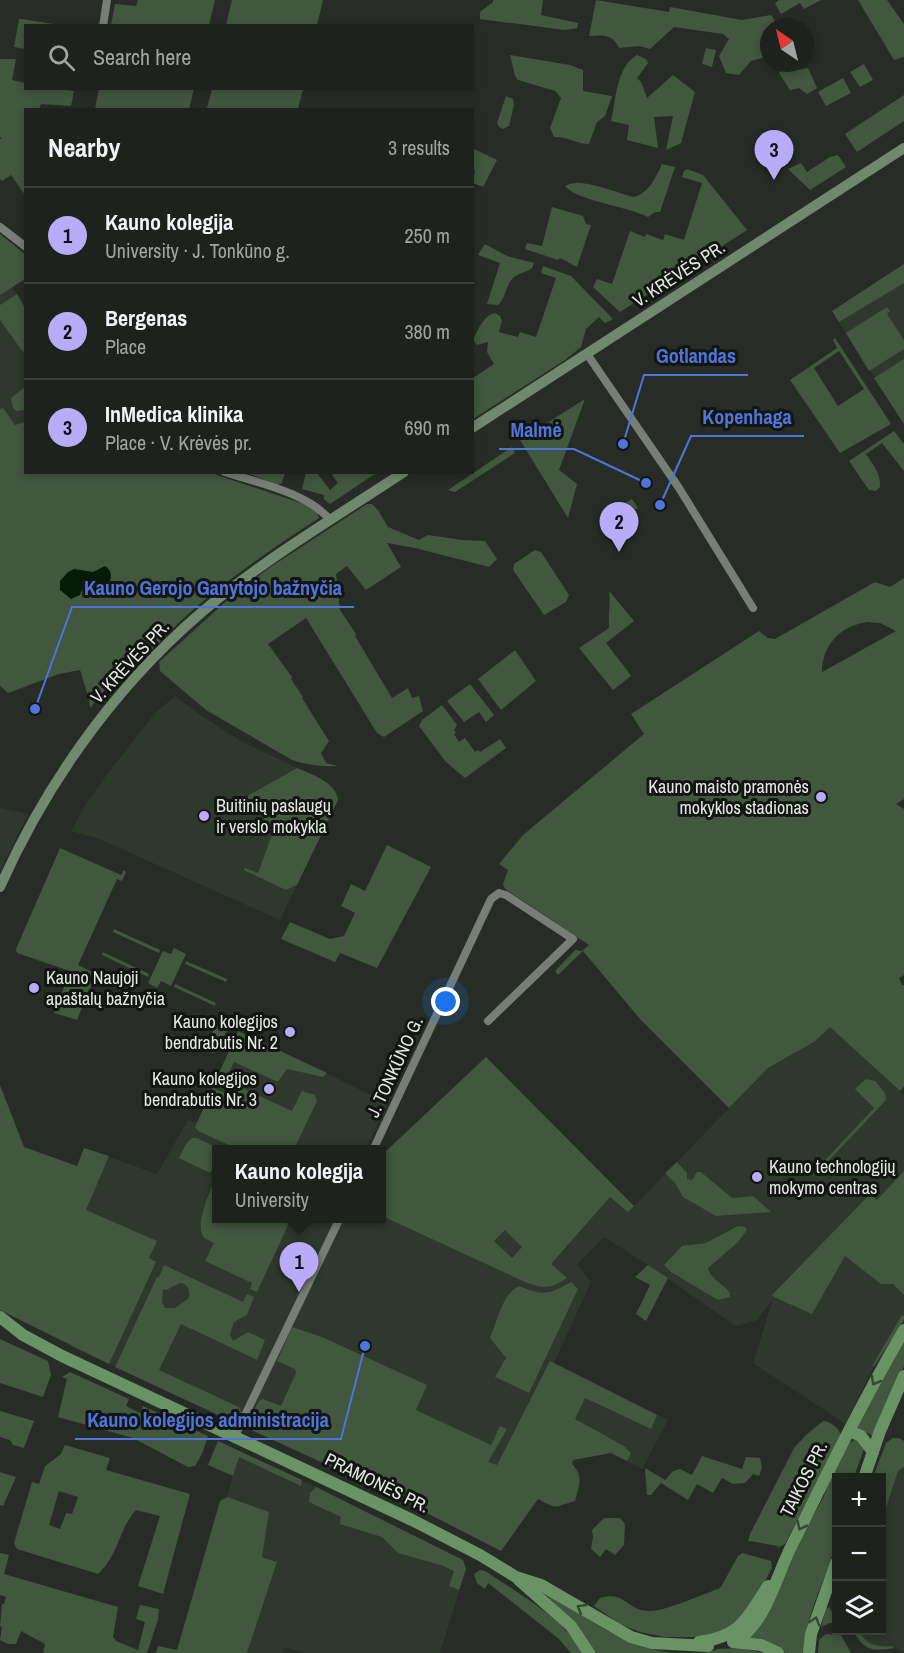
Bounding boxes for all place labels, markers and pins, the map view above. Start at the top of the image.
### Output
pin: 3 [754,130,794,180]
callout: Gotlandas [644,337,748,375]
callout: Kopenhaga [691,398,804,436]
callout: Malmė [499,411,574,449]
pin: 2 [600,502,638,552]
callout: Kauno Gerojo Ganytojo bažnyčia [72,569,354,607]
place label: Kauno maisto pramonės mokyklos stadionas [648,774,809,820]
marker: Kauno maisto pramonės mokyklos stadionas [814,790,828,804]
place label: Buitinių paslaugų ir verslo mokykla [216,793,332,839]
marker: Buitinių paslaugų ir verslo mokykla [197,809,211,823]
place label: Kauno Naujoji apaštalų bažnyčia [46,965,165,1011]
marker: Kauno Naujoji apaštalų bažnyčia [27,981,41,995]
place label: Kauno kolegijos bendrabutis Nr. 2 [165,1009,278,1055]
marker: Kauno kolegijos bendrabutis Nr. 2 [283,1025,297,1039]
place label: Kauno kolegijos bendrabutis Nr. 3 [144,1066,257,1112]
marker: Kauno kolegijos bendrabutis Nr. 3 [262,1082,276,1096]
place label: Kauno technologijų mokymo centras [769,1154,896,1200]
marker: Kauno technologijų mokymo centras [750,1170,764,1184]
pin: 1 [280,1242,318,1292]
callout: Kauno kolegijos administracija [75,1401,341,1439]

